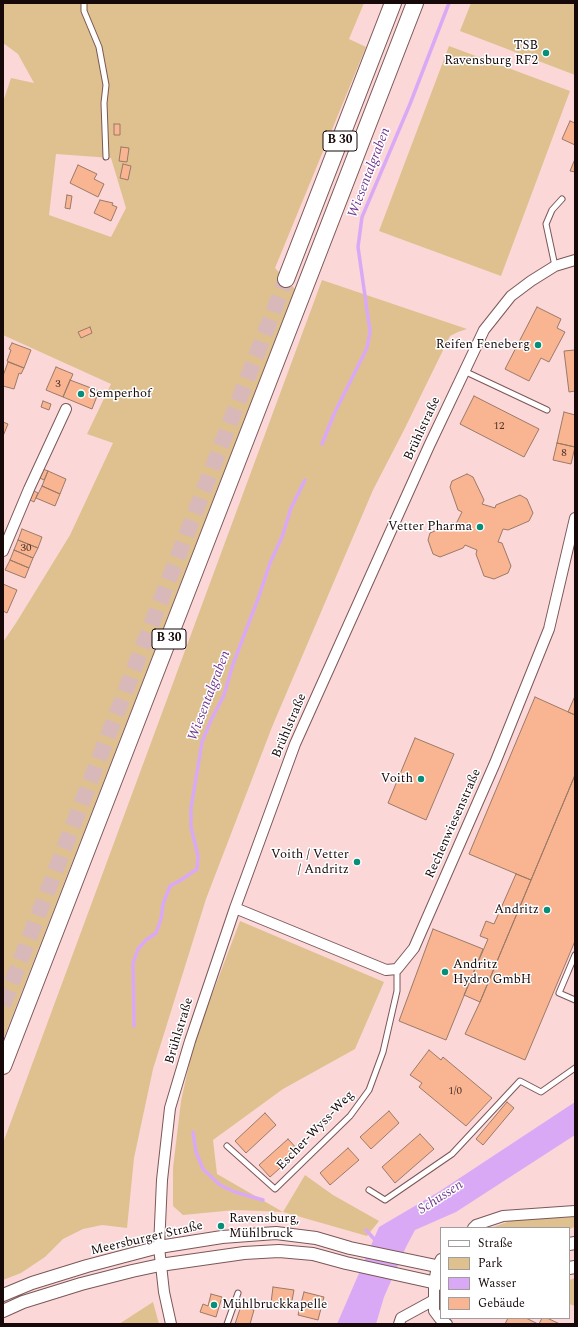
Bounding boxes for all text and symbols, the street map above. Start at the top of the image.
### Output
place label: TSB Ravensburg RF2 [444,38,538,69]
marker: TSB Ravensburg RF2 [541,48,551,58]
water label: Wiesentalgraben [345,125,395,221]
road number: B 30 [323,131,357,151]
place label: Reifen Feneberg [436,337,530,353]
marker: Reifen Feneberg [533,340,543,350]
house number: 3 [55,378,61,392]
place label: Semperhof [89,386,152,402]
marker: Semperhof [76,389,86,399]
street label: Brühlstraße [401,395,445,463]
house number: 12 [494,420,504,434]
house number: 8 [561,447,567,461]
place label: Vetter Pharma [388,519,472,535]
marker: Vetter Pharma [475,522,485,532]
house number: 30 [21,542,31,556]
road number: B 30 [152,629,186,649]
water label: Wiesentalgraben [185,648,235,744]
street label: Brühlstraße [269,691,311,761]
street label: Rechenwiesenstraße [423,767,485,881]
place label: Voith [381,771,413,787]
marker: Voith [416,774,426,784]
place label: Voith / Vetter / Andritz [271,847,349,878]
marker: Voith / Vetter / Andritz [352,857,362,867]
place label: Andritz [494,902,539,918]
marker: Andritz [542,905,552,915]
place label: Andritz Hydro GmbH [453,957,531,988]
marker: Andritz Hydro GmbH [440,967,450,977]
street label: Brühlstraße [163,996,197,1066]
house number: 1/0 [448,1085,462,1099]
street label: Escher-Wyss-Weg [274,1088,358,1174]
water label: Schussen [415,1177,467,1219]
place label: Ravensburg, Mühlbruck [229,1211,299,1242]
street label: Meersburger Straße [89,1219,205,1259]
marker: Ravensburg, Mühlbruck [216,1221,226,1231]
legend [440,1227,570,1319]
text: Straße [478,1234,513,1253]
text: Park [478,1254,503,1273]
text: Wasser [478,1274,516,1293]
text: Gebäude [478,1294,525,1313]
place label: Mühlbruckkapelle [222,1297,327,1313]
marker: Mühlbruckkapelle [209,1300,219,1310]

